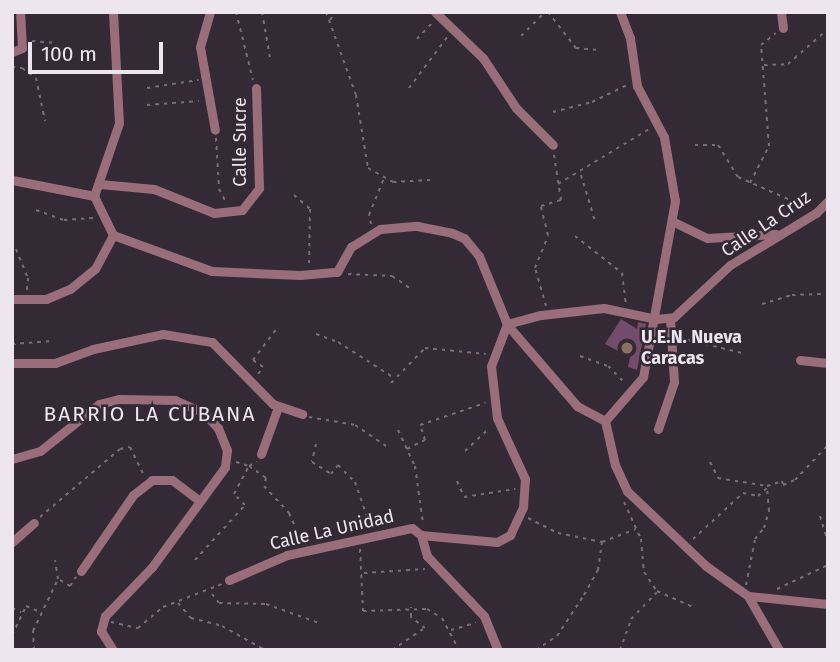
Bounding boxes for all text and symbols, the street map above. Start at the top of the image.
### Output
scale bar [32,28,166,72]
text: 100 m [41,41,97,67]
street label: Calle Sucre [229,97,251,187]
street label: Calle La Cruz [717,186,815,262]
place label: U.E.N. Nueva Caracas [641,327,742,370]
marker: U.E.N. Nueva Caracas [619,340,635,356]
district label: BARRIO LA CUBANA [46,401,254,427]
street label: Calle La Unidad [268,505,396,555]

